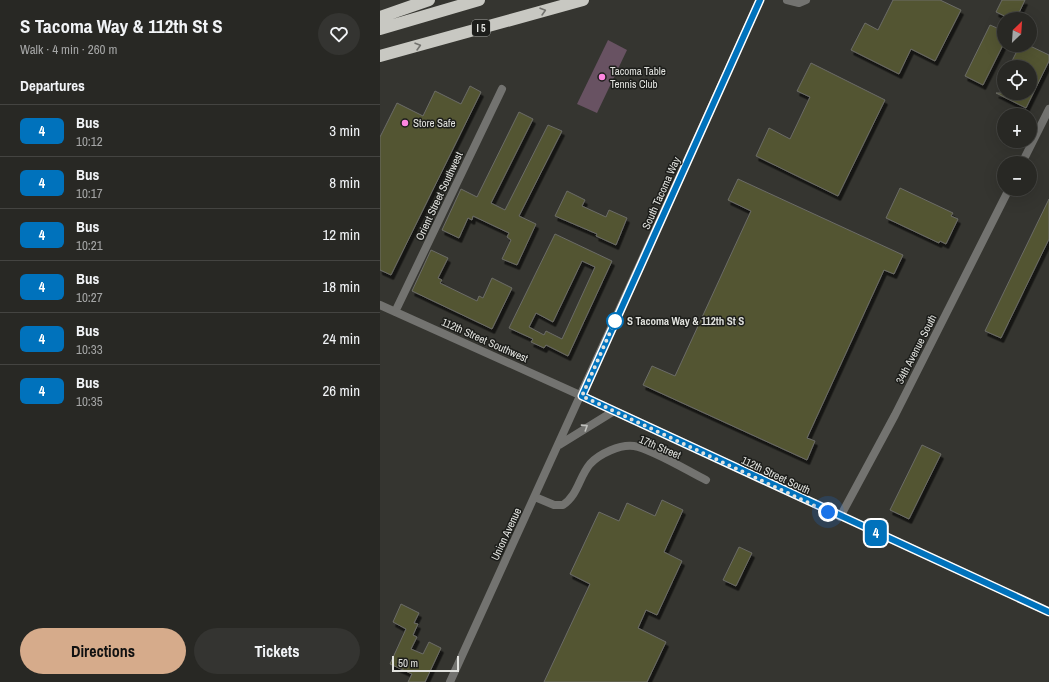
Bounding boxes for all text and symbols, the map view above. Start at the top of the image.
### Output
one-way arrow [539,7,546,16]
north arrow [997,12,1037,52]
map controls [997,12,1037,196]
text: S Tacoma Way & 112th St S [20,13,223,39]
button: heart [318,13,360,55]
road number: I 5 [472,20,490,36]
text: Walk · 4 min · 260 m [20,41,117,58]
one-way arrow [414,42,421,51]
button: locate [997,60,1037,100]
place label: Tacoma Table Tennis Club [610,64,666,91]
marker: Tacoma Table Tennis Club [597,72,607,82]
text: Departures [20,75,85,96]
button: + [997,108,1037,148]
text: Bus [76,112,99,133]
place label: Store Safe [413,116,456,130]
marker: Store Safe [400,118,410,128]
text: 3 min [329,120,360,141]
text: 4 [39,122,45,140]
text: 10:12 [76,133,103,150]
street label: Orient Street Southwest [412,149,466,243]
street label: South Tacoma Way [639,154,683,231]
button: − [997,156,1037,196]
text: Bus [76,164,99,185]
text: 8 min [329,172,360,193]
text: 4 [39,174,45,192]
text: 10:17 [76,185,103,202]
text: Bus [76,216,99,237]
text: 12 min [322,224,360,245]
text: 4 [39,226,45,244]
text: 10:21 [76,237,103,254]
text: Bus [76,268,99,289]
text: 18 min [322,276,360,297]
text: 4 [39,278,45,296]
text: 10:27 [76,289,103,306]
marker: S Tacoma Way & 112th St S [606,312,624,330]
street label: 34th Avenue South [892,312,940,386]
place label: S Tacoma Way & 112th St S [627,314,744,328]
street label: 112th Street Southwest [440,315,531,366]
text: Bus [76,320,99,341]
text: 24 min [322,328,360,349]
text: 4 [39,330,45,348]
text: 10:33 [76,341,103,358]
text: Bus [76,372,99,393]
text: 26 min [322,380,360,401]
text: 4 [39,382,45,400]
text: 10:35 [76,393,103,410]
one-way arrow [581,425,588,432]
street label: 17th Street [637,432,683,462]
street label: 112th Street South [739,453,813,497]
your location [818,502,838,522]
street label: Union Avenue [488,505,524,563]
line badge: 4 [863,520,889,546]
text: 4 [873,524,879,542]
button: Directions [20,628,186,674]
button: Tickets [194,628,360,674]
scale bar [392,654,459,673]
text: 50 m [398,656,418,670]

